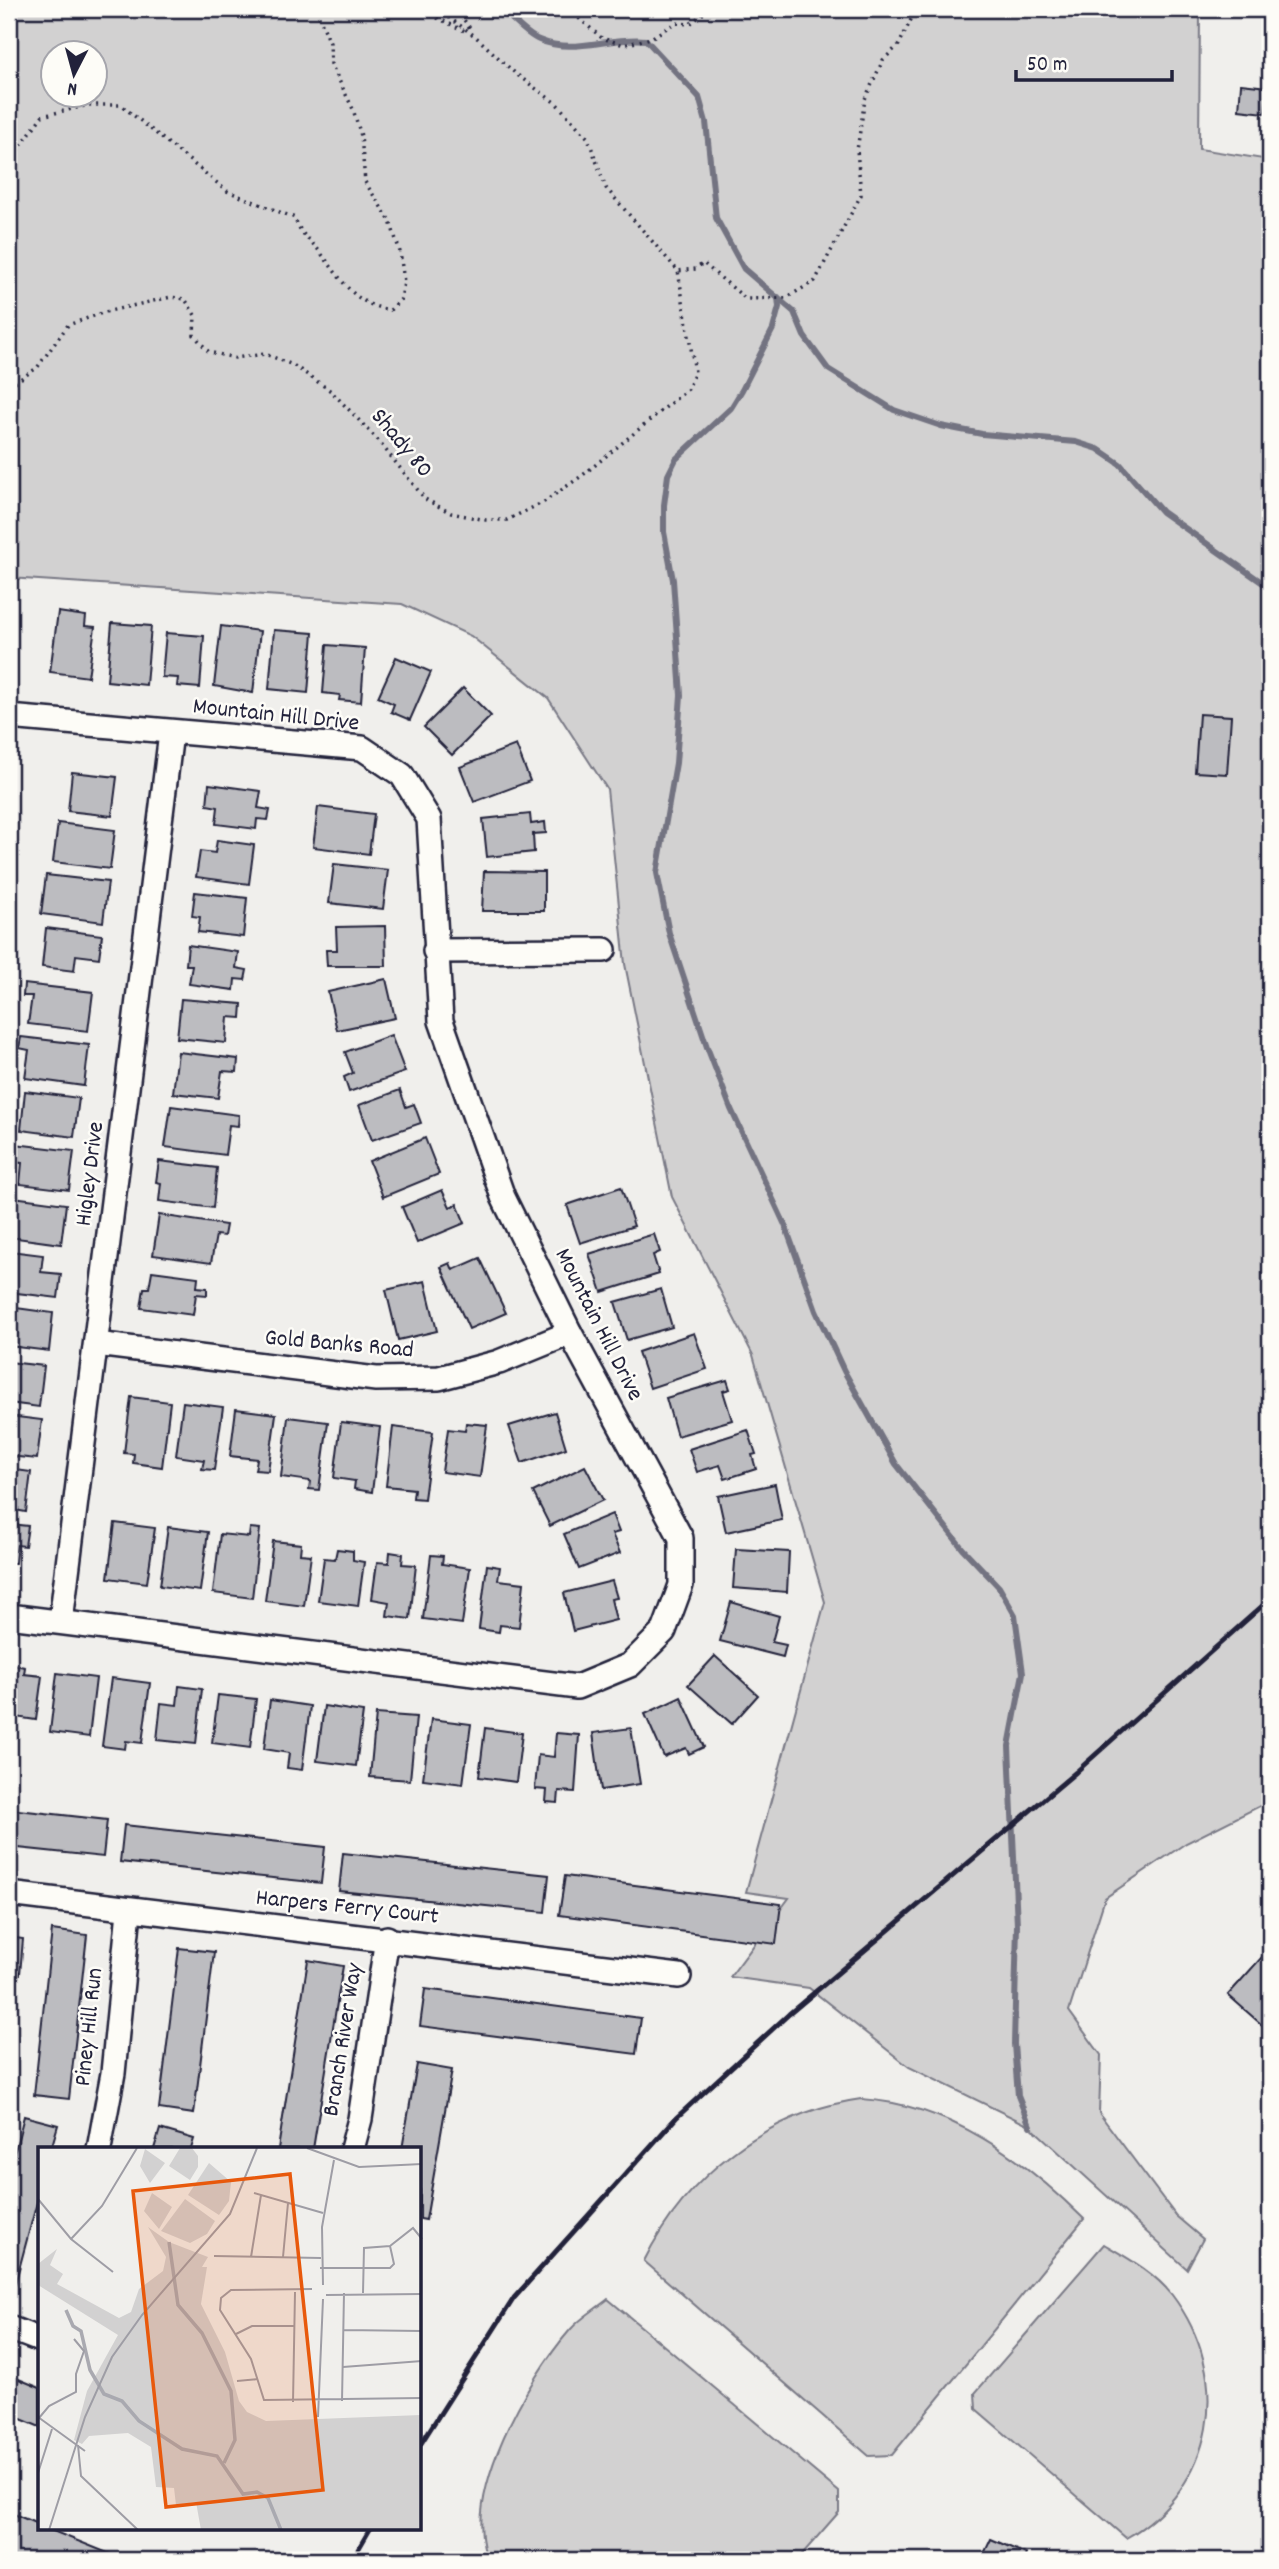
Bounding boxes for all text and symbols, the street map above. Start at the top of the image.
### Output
north arrow [38,38,108,108]
scale bar [1016,38,1172,82]
text: 50 m [1027,51,1067,81]
text: N [67,74,79,101]
street label: Shady 80 [362,402,440,486]
street label: Mountain Hill Drive [191,690,361,742]
street label: Higley Drive [68,1120,114,1228]
street label: Mountain Hill Drive [545,1243,651,1407]
street label: Gold Banks Road [263,1322,415,1368]
street label: Harpers Ferry Court [254,1882,440,1935]
street label: Branch River Way [315,1960,373,2119]
street label: Piney Hill Run [67,1966,113,2088]
inset map [38,2147,422,2530]

